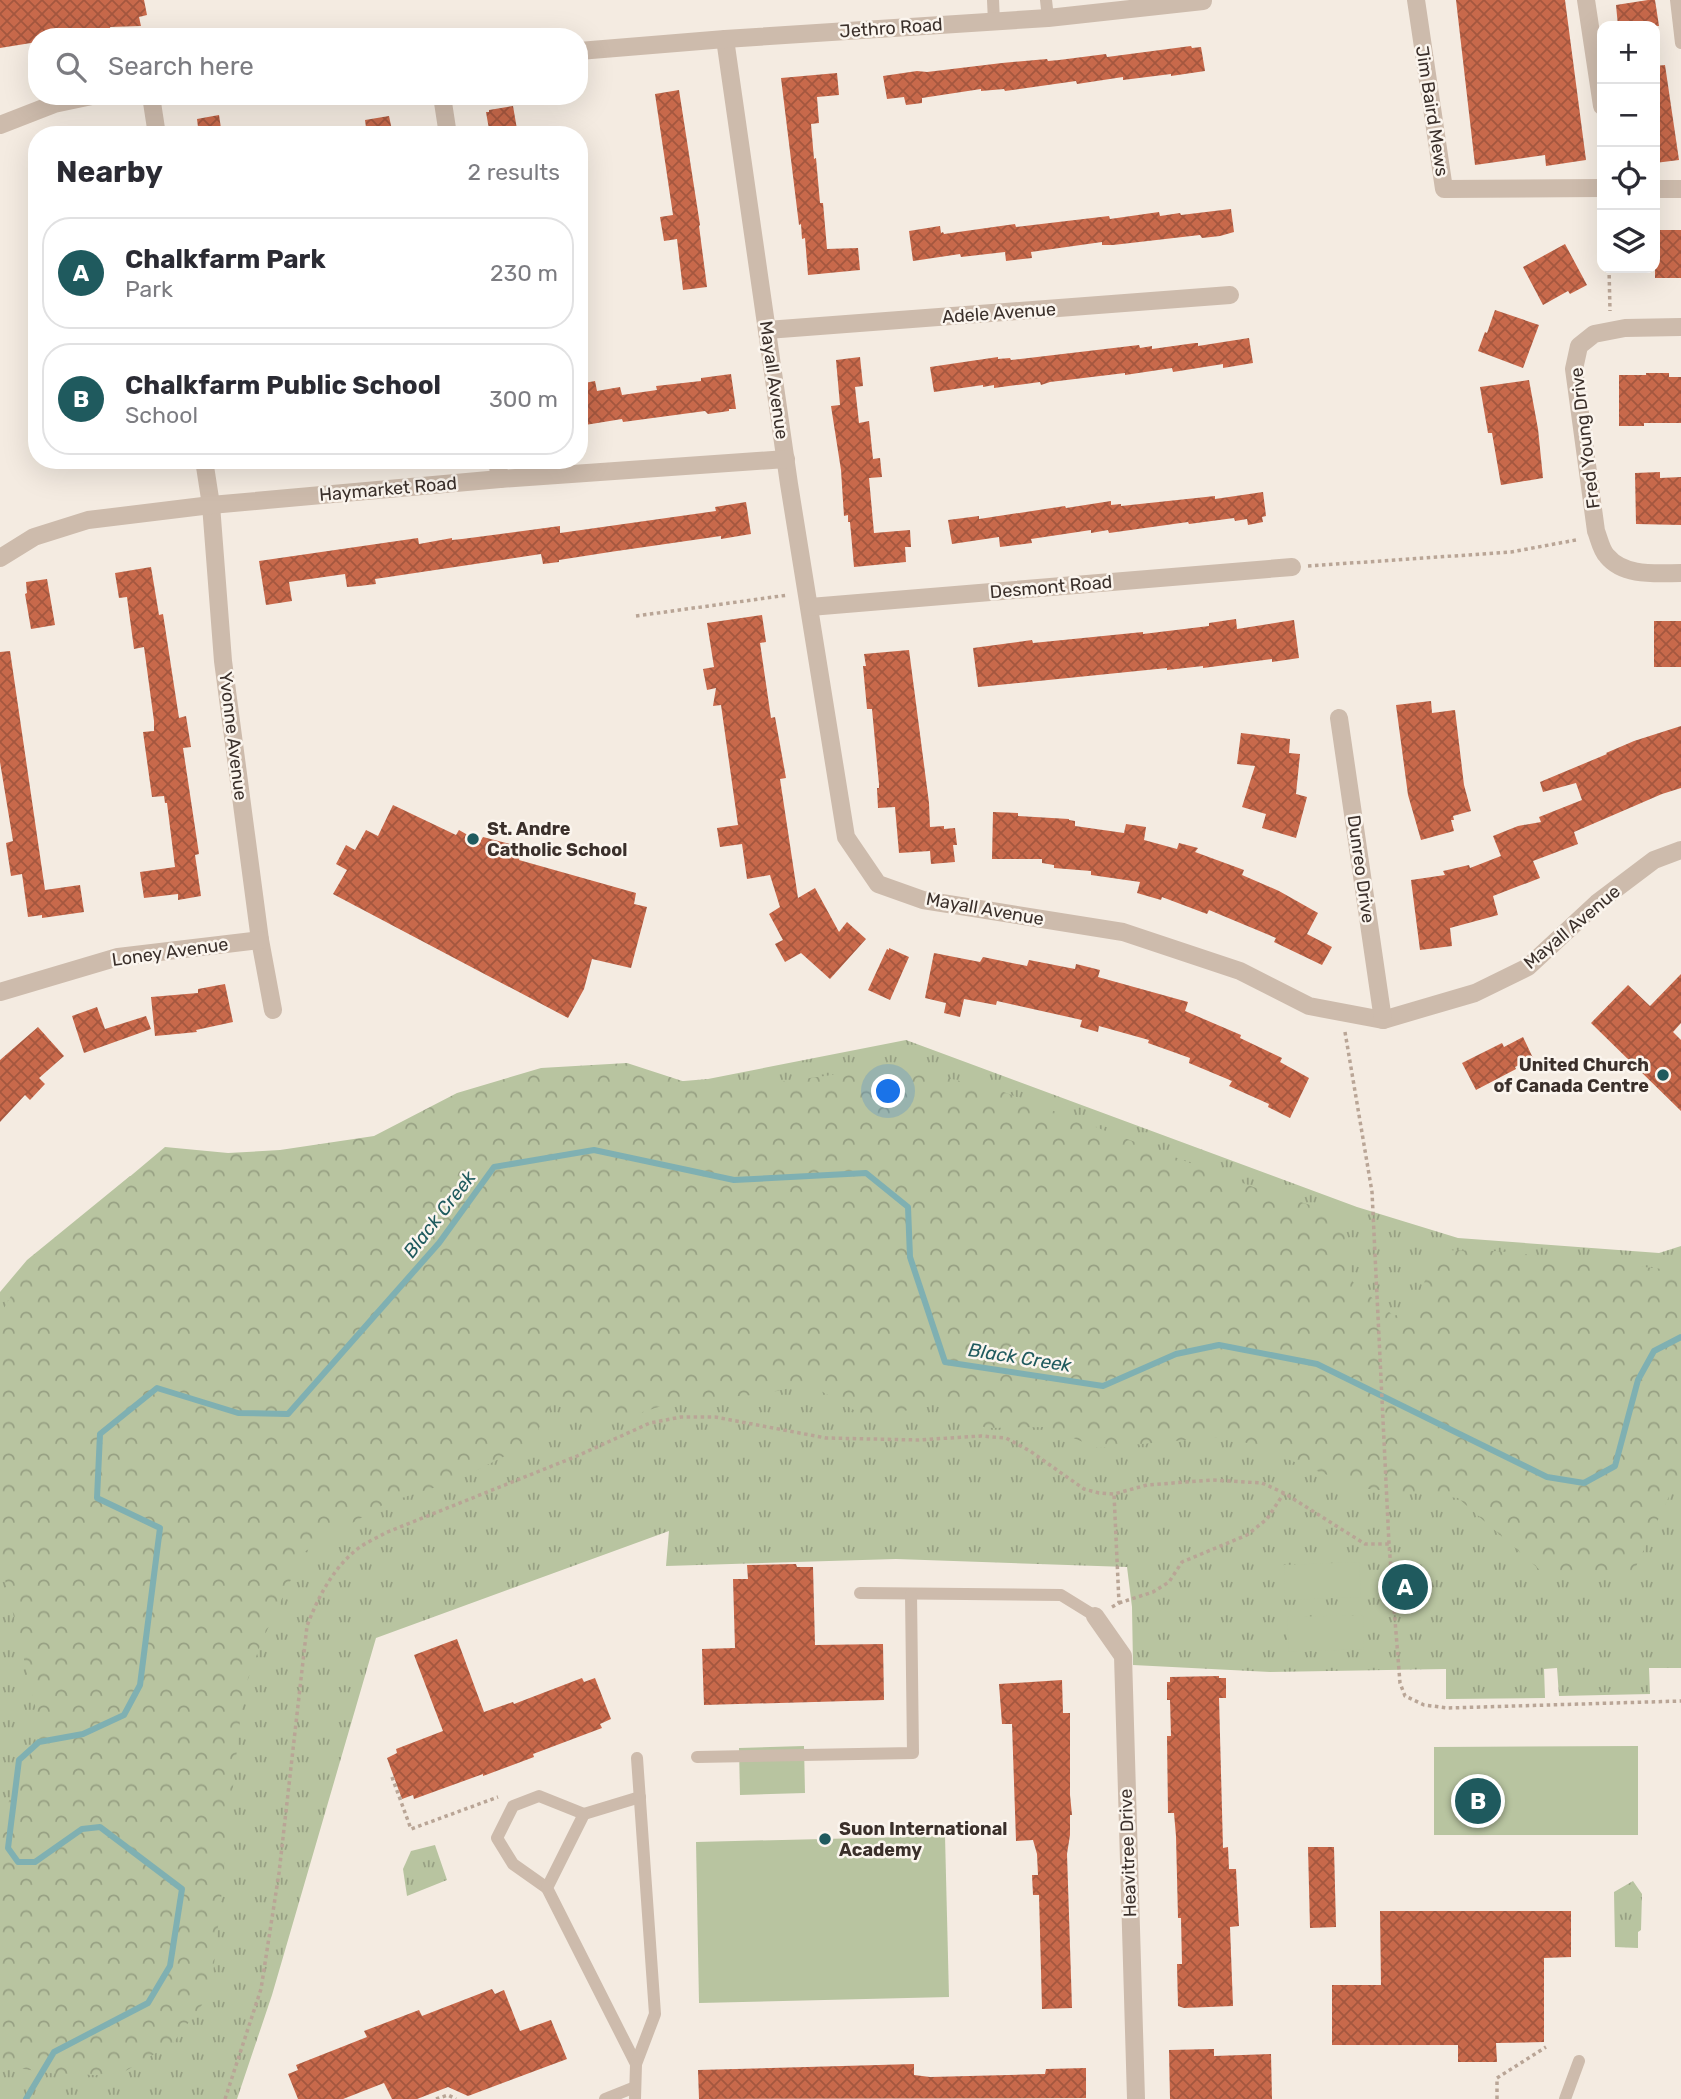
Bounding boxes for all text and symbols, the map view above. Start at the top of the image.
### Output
street label: Jethro Road [839,13,943,43]
map controls [1597,21,1660,273]
button: + [1597,21,1660,84]
search box [28,28,588,105]
street label: Jim Baird Mews [1411,44,1453,178]
icon: search [52,48,90,86]
text: Search here [108,51,254,82]
button: − [1597,84,1660,147]
button: locate [1597,147,1660,210]
text: Nearby [56,154,163,190]
text: 2 results [468,158,560,186]
button: layers [1597,210,1660,273]
text: Chalkfarm Park [125,244,326,275]
text: A [73,259,89,287]
text: 230 m [490,259,558,287]
text: Park [125,275,173,303]
street label: Adele Avenue [941,298,1057,328]
street label: Mayall Avenue [755,319,793,441]
street label: Fred Young Drive [1565,366,1605,510]
text: Chalkfarm Public School [125,370,441,401]
text: B [73,385,89,413]
text: 300 m [489,385,558,413]
text: School [125,401,198,429]
street label: Haymarket Road [318,472,458,506]
street label: Desmont Road [989,571,1113,603]
street label: Yvonne Avenue [214,670,252,802]
street label: Dunreo Drive [1343,814,1379,924]
place label: St. Andre Catholic School [487,818,627,861]
marker: St. Andre Catholic School [465,831,481,847]
street label: Mayall Avenue [1519,880,1625,974]
street label: Mayall Avenue [924,888,1046,930]
street label: Loney Avenue [110,933,230,971]
place label: United Church of Canada Centre [1493,1054,1649,1097]
marker: United Church of Canada Centre [1655,1067,1671,1083]
your location [871,1074,905,1108]
water label: Black Creek [398,1166,481,1262]
water label: Black Creek [967,1338,1073,1377]
pin: A [1382,1561,1428,1613]
pin: B [1455,1775,1501,1827]
street label: Heavitree Drive [1115,1788,1141,1918]
place label: Suon International Academy [839,1818,1007,1861]
marker: Suon International Academy [817,1831,833,1847]

